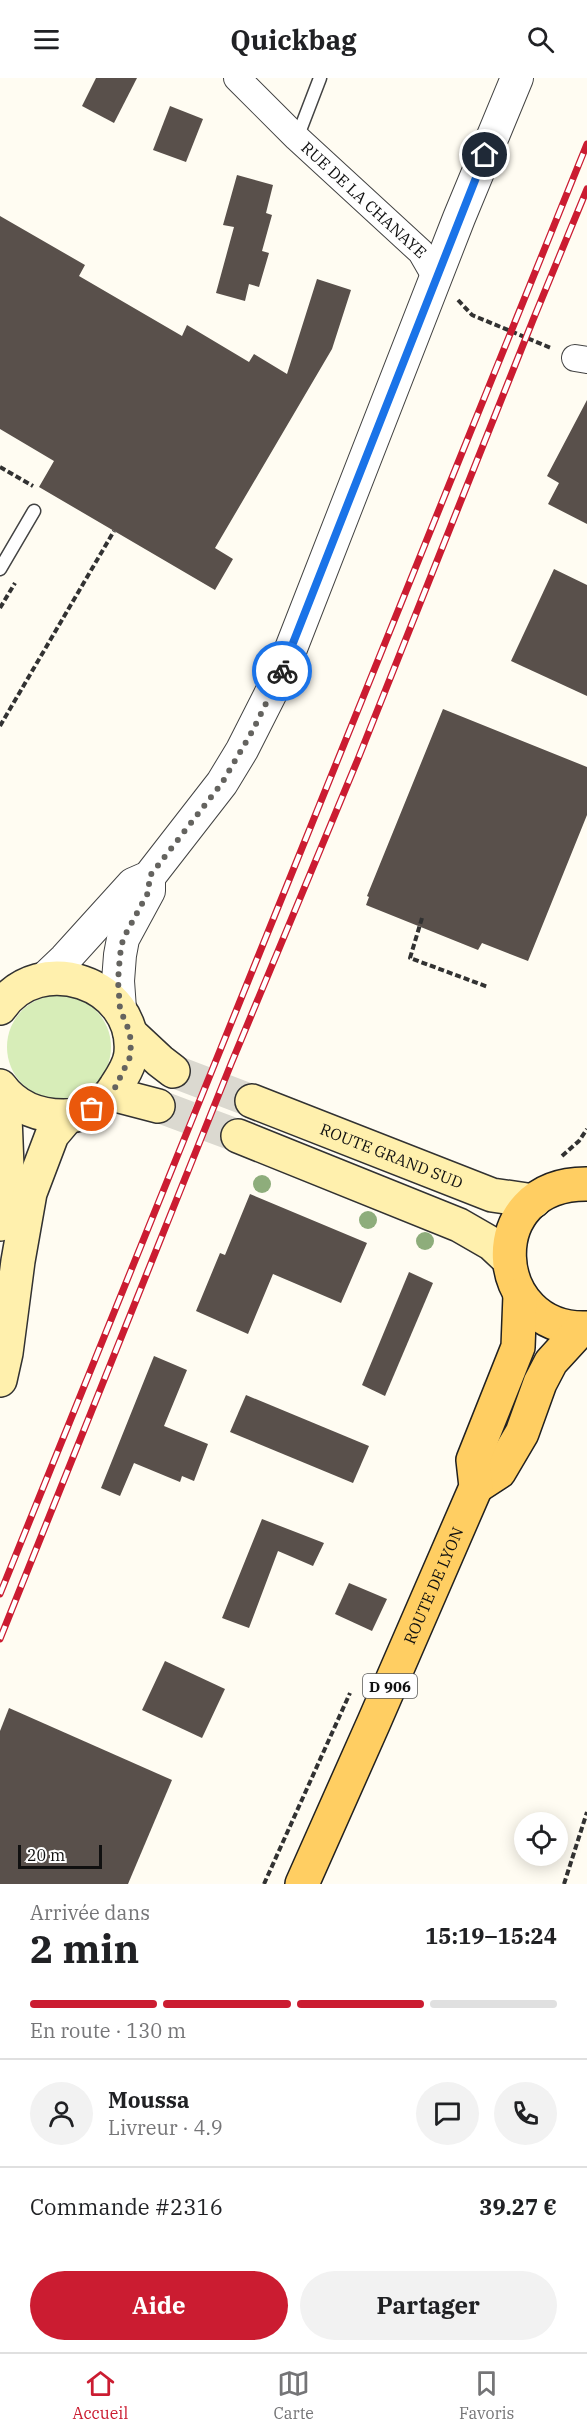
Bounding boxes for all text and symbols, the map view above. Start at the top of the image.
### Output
text: Quickbag [230,22,357,57]
icon: menu [30,23,63,56]
icon: search [524,23,557,56]
pin [459,129,510,180]
street label: RUE DE LA CHANAYE [297,137,431,262]
icon: home [468,138,501,171]
courier [252,641,312,701]
icon: bike [266,655,299,688]
pin [66,1083,117,1134]
icon: bag [75,1092,108,1125]
street label: ROUTE GRAND SUD [317,1119,466,1193]
street label: ROUTE DE LYON [399,1524,467,1647]
road number: D 906 [363,1674,417,1698]
map controls [514,1812,568,1866]
button: locate [514,1812,568,1866]
scale bar [18,1842,102,1870]
text: 20 m [27,1845,65,1865]
text: Arrivée dans [30,1899,150,1926]
text: 15:19–15:24 [425,1921,557,1950]
text: 2 min [30,1923,139,1974]
text: En route · 130 m [30,2017,186,2044]
button: person [30,2082,93,2145]
button: chat [416,2082,479,2145]
button: phone [494,2082,557,2145]
text: Moussa [108,2085,190,2114]
text: Livreur · 4.9 [108,2114,223,2141]
text: Commande #2316 [30,2192,223,2221]
text: 39.27 € [479,2192,557,2221]
button: Aide [30,2271,288,2340]
button: Partager [300,2271,557,2340]
tab: Accueil [73,2367,128,2423]
tab: Carte [273,2367,314,2423]
tab: Favoris [459,2367,514,2423]

